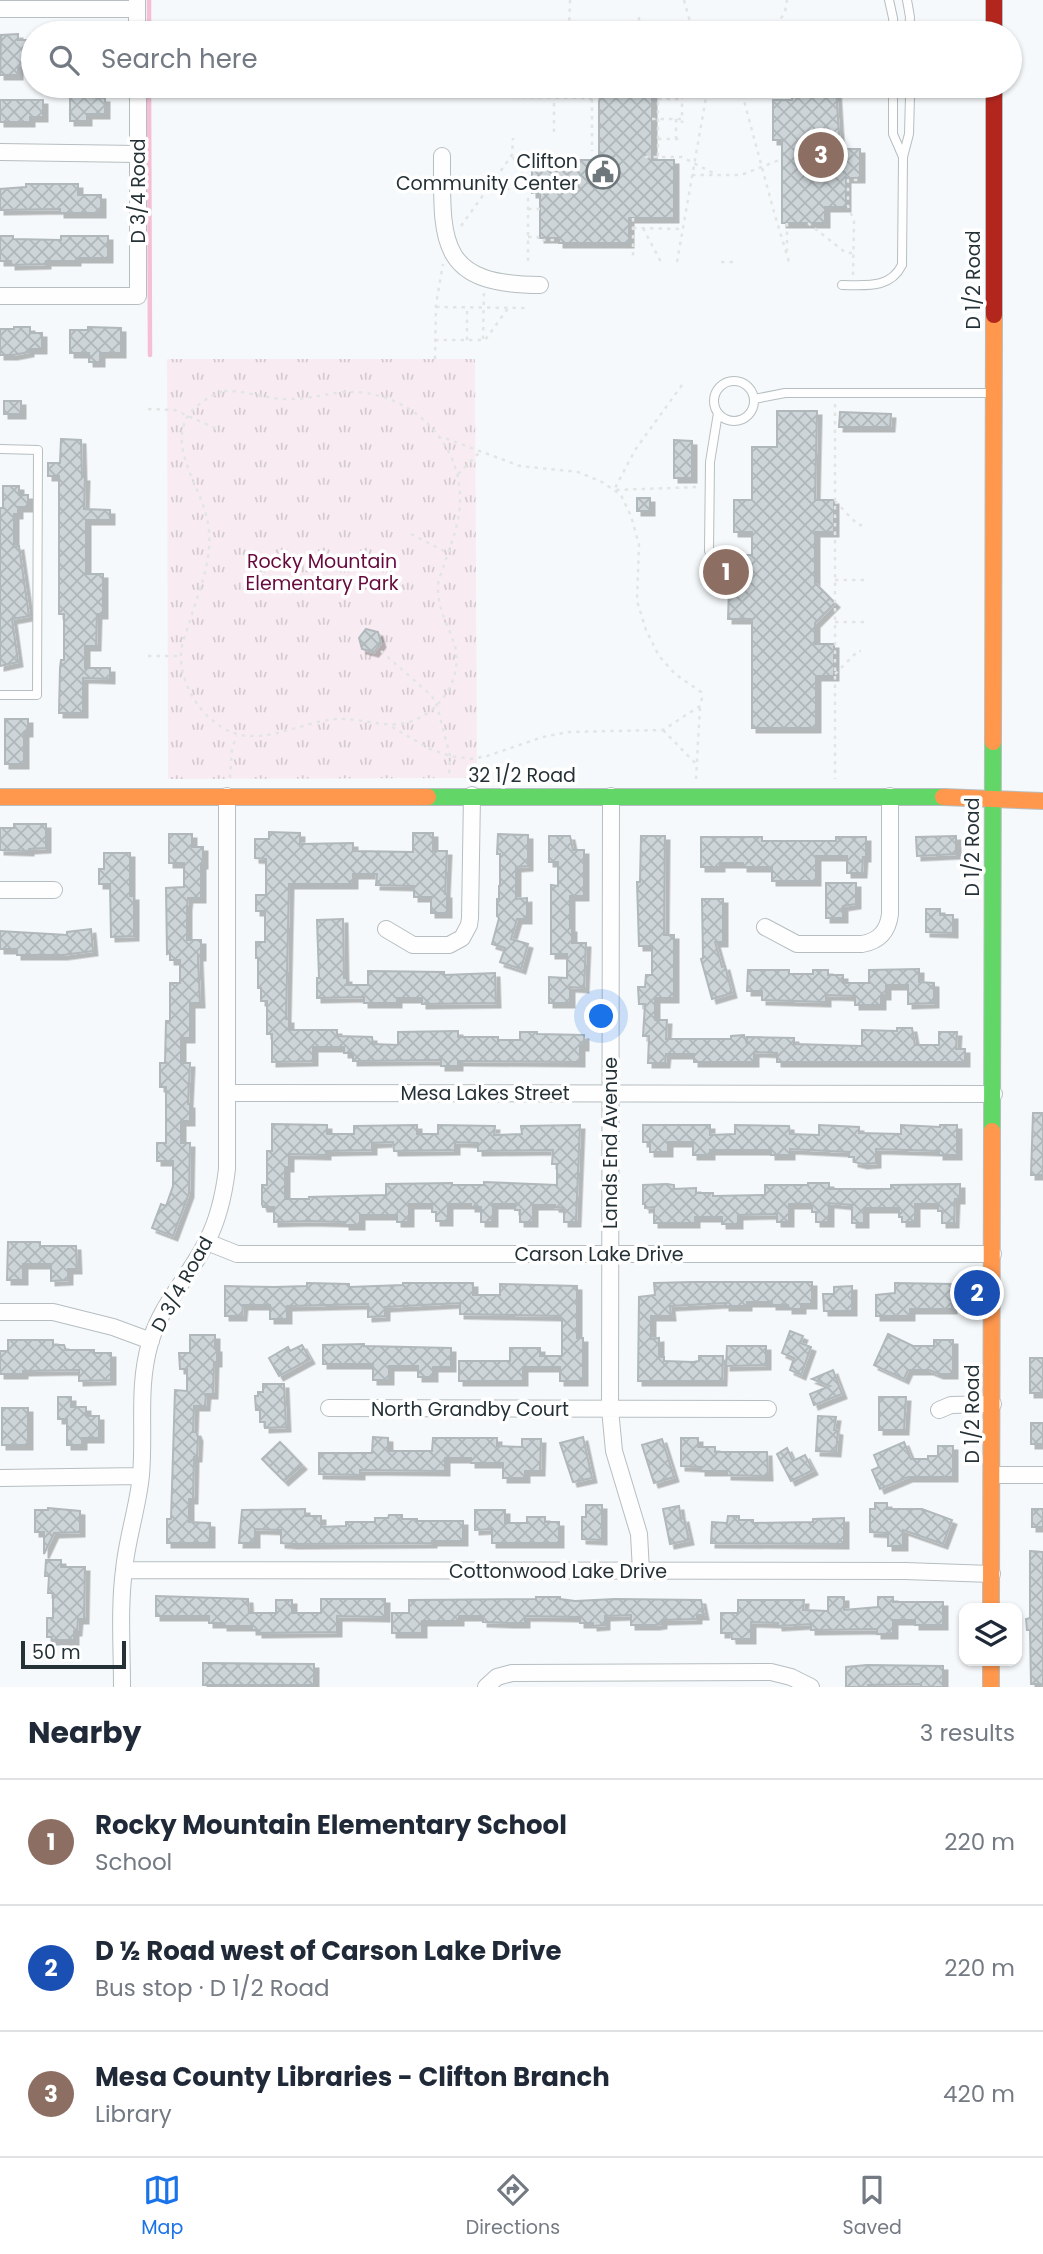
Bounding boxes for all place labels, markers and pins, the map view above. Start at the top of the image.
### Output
pin: 3 [798,129,844,181]
place label: Clifton Community Center [396,148,578,197]
public building icon: Clifton Community Center [584,153,622,191]
pin: 1 [703,546,749,598]
pin: 2 [954,1267,1000,1319]

